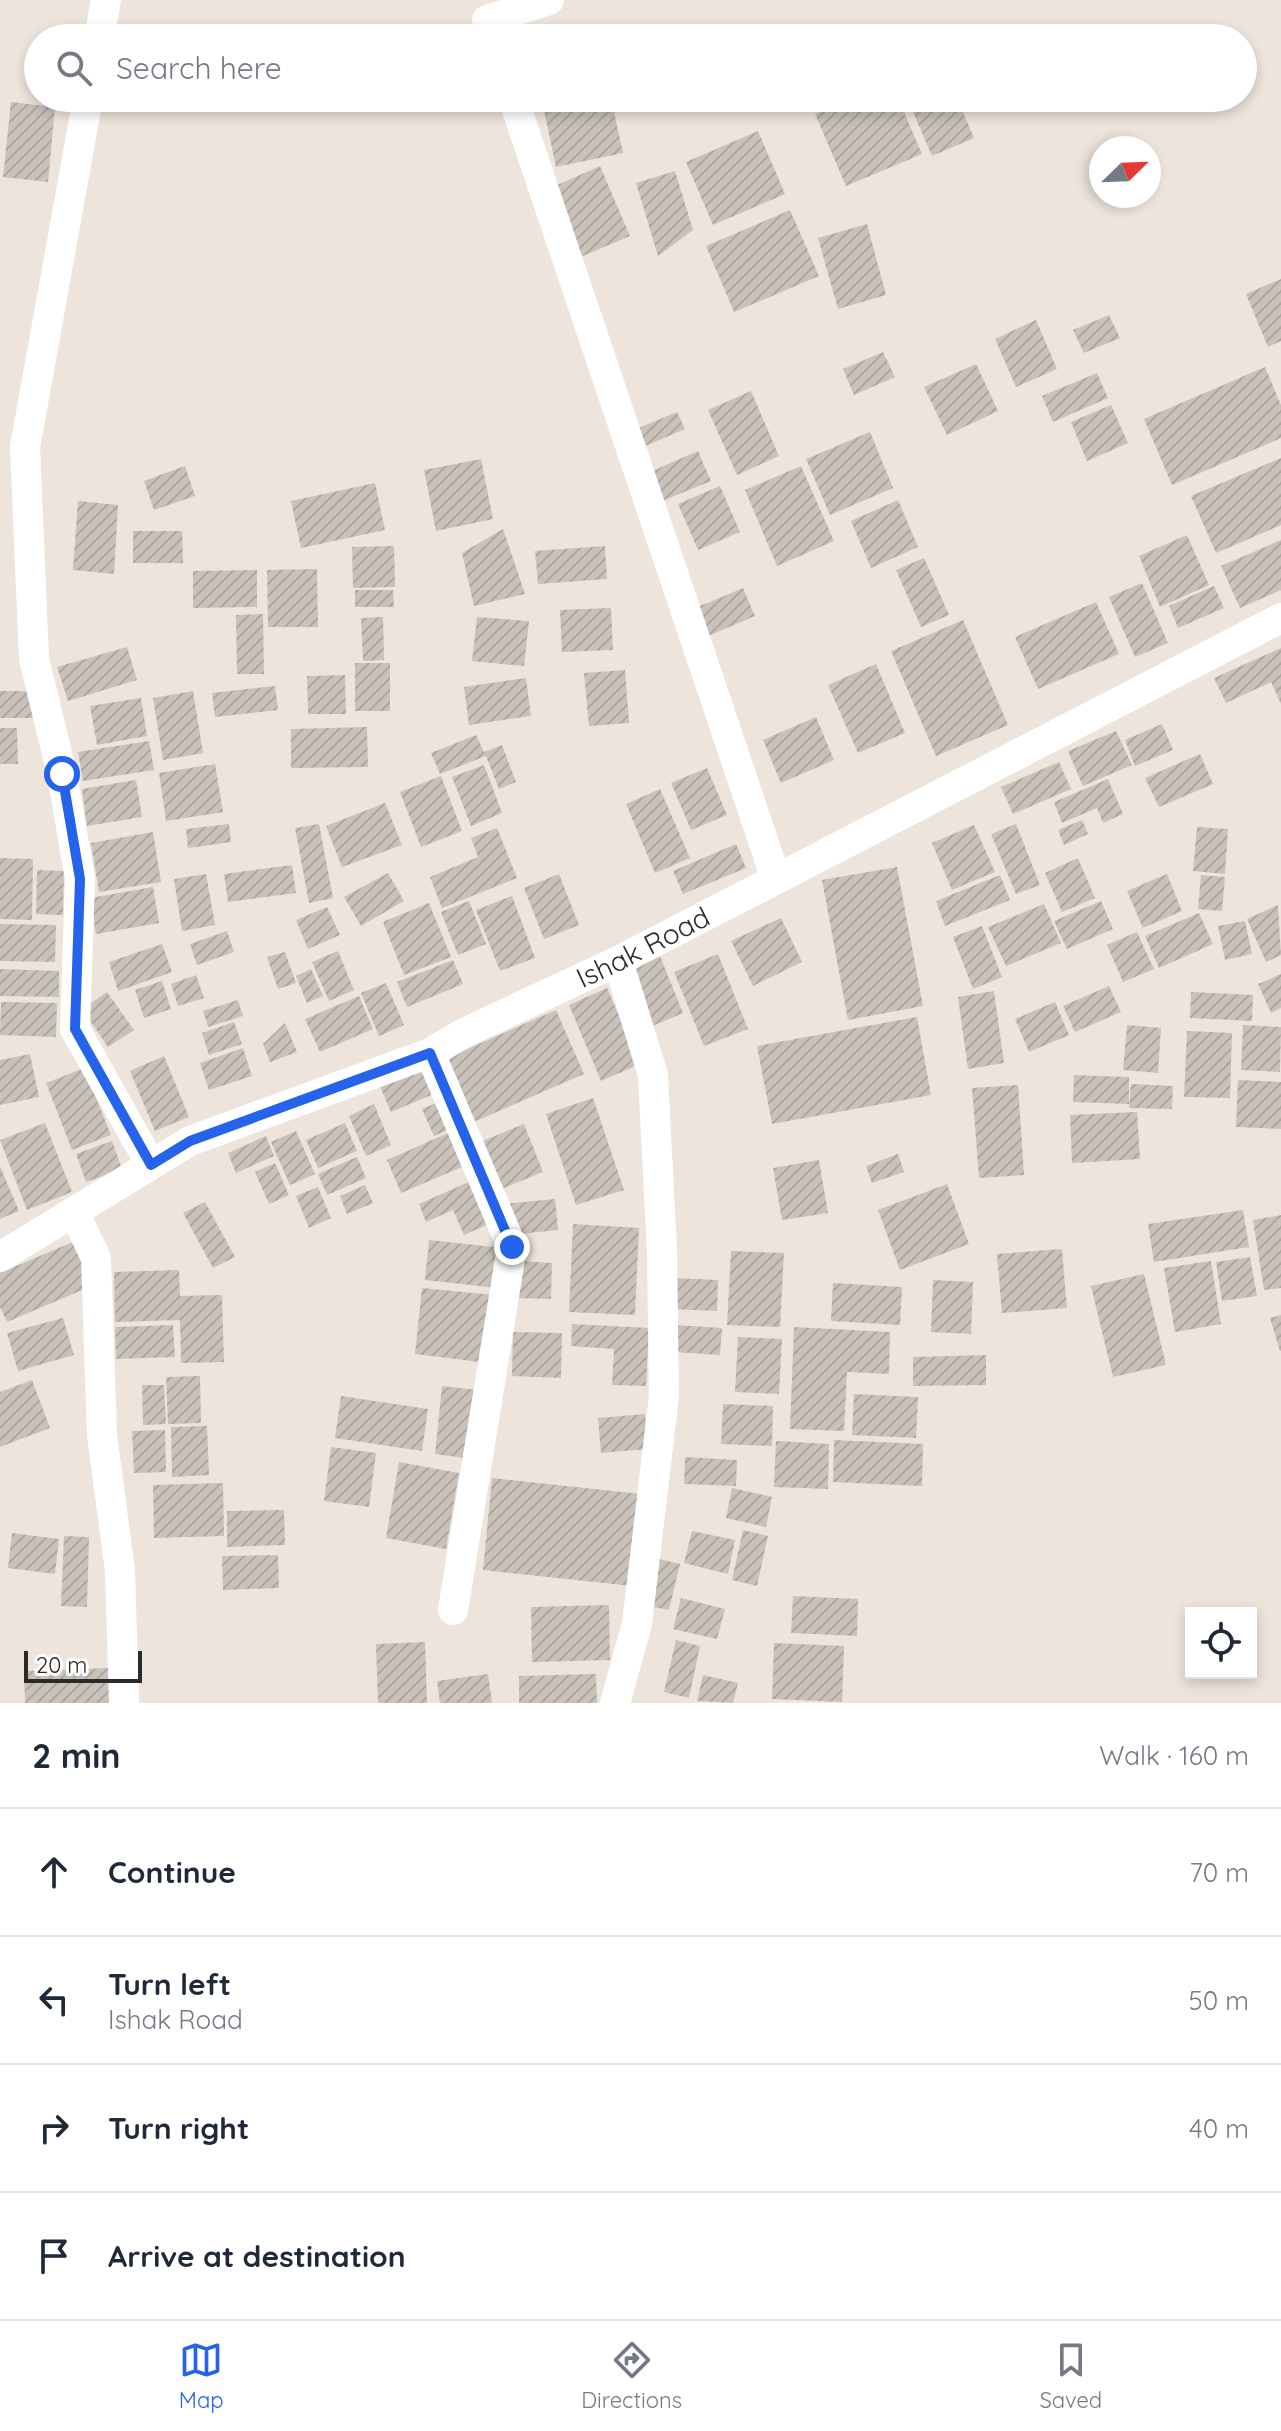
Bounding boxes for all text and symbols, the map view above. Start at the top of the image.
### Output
search box [24,24,1257,112]
icon: search [52,46,96,90]
text: Search here [116,49,282,87]
north arrow [1089,136,1161,208]
route start [44,756,80,792]
street label: Ishak Road [570,899,715,995]
route end [494,1229,530,1265]
map controls [1185,1607,1257,1679]
button: locate [1185,1607,1257,1679]
scale bar [24,1647,142,1683]
text: 20 m [36,1651,87,1679]
text: 2 min [32,1734,121,1777]
text: Walk · 160 m [1099,1739,1249,1772]
icon: ahead [32,1850,76,1894]
text: Continue [108,1853,236,1891]
text: 70 m [1189,1856,1249,1889]
text: Turn left [108,1965,231,2003]
icon: left [32,1978,76,2022]
text: 50 m [1189,1984,1249,2017]
text: Ishak Road [108,2003,243,2036]
icon: right [32,2106,76,2150]
text: Turn right [108,2109,249,2147]
text: 40 m [1189,2112,1249,2145]
icon: arrive [32,2234,76,2278]
text: Arrive at destination [108,2237,406,2275]
tab: Map [179,2338,224,2414]
tab: Directions [581,2338,682,2414]
tab: Saved [1039,2338,1102,2414]

